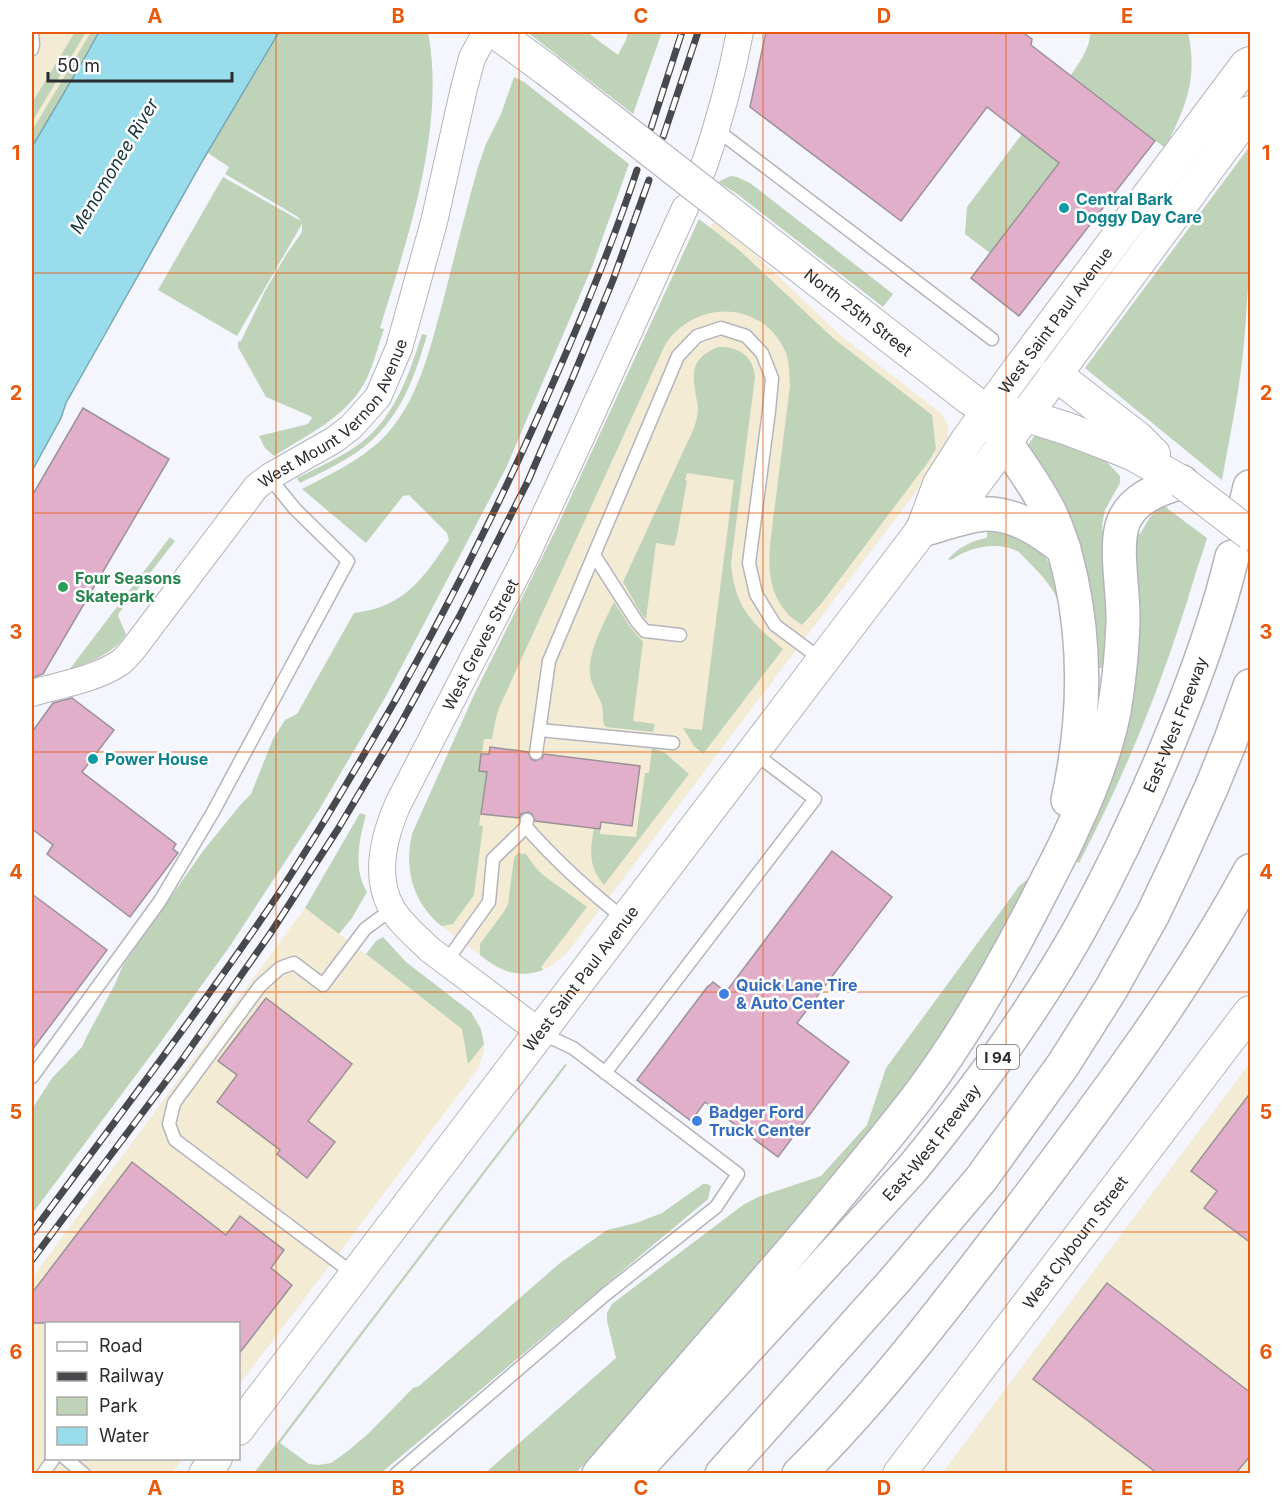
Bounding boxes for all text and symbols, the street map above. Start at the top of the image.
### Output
text: A [148,4,163,28]
text: B [391,4,405,28]
text: C [634,4,648,28]
text: D [877,4,891,28]
text: E [1121,4,1133,28]
scale bar [48,45,232,83]
text: 50 m [57,55,100,76]
water label: Menomonee River [65,94,163,237]
text: 1 [12,141,20,165]
text: 1 [1262,141,1270,165]
place label: Central Bark Doggy Day Care [1076,189,1202,227]
marker: Central Bark Doggy Day Care [1057,201,1071,215]
street label: West Saint Paul Avenue [994,243,1117,398]
street label: North 25th Street [800,264,916,360]
street label: West Mount Vernon Avenue [254,337,411,492]
text: 2 [10,381,22,405]
text: 2 [1260,381,1272,405]
place label: Four Seasons Skatepark [75,568,181,606]
street label: West Greves Street [438,575,523,714]
marker: Four Seasons Skatepark [56,580,70,594]
text: 3 [10,620,22,644]
text: 3 [1260,620,1272,644]
street label: East-West Freeway [1139,654,1211,796]
place label: Power House [105,749,208,769]
marker: Power House [86,752,100,766]
text: 4 [9,860,23,884]
text: 4 [1259,860,1273,884]
street label: West Saint Paul Avenue [519,902,643,1055]
place label: Quick Lane Tire & Auto Center [736,975,858,1013]
marker: Quick Lane Tire & Auto Center [717,987,731,1001]
road number: I 94 [977,1045,1019,1069]
street label: East-West Freeway [878,1080,985,1205]
text: 5 [10,1100,22,1124]
text: 5 [1260,1100,1272,1124]
place label: Badger Ford Truck Center [709,1102,811,1140]
marker: Badger Ford Truck Center [690,1114,704,1128]
street label: West Clybourn Street [1018,1172,1132,1313]
legend [45,1322,240,1460]
text: Road [99,1335,142,1356]
text: 6 [10,1340,23,1364]
text: 6 [1260,1340,1273,1364]
text: Railway [99,1365,164,1386]
text: Park [99,1395,138,1416]
text: Water [99,1425,149,1446]
text: A [148,1476,163,1500]
text: B [391,1476,405,1500]
text: C [634,1476,648,1500]
text: D [877,1476,891,1500]
text: E [1121,1476,1133,1500]

